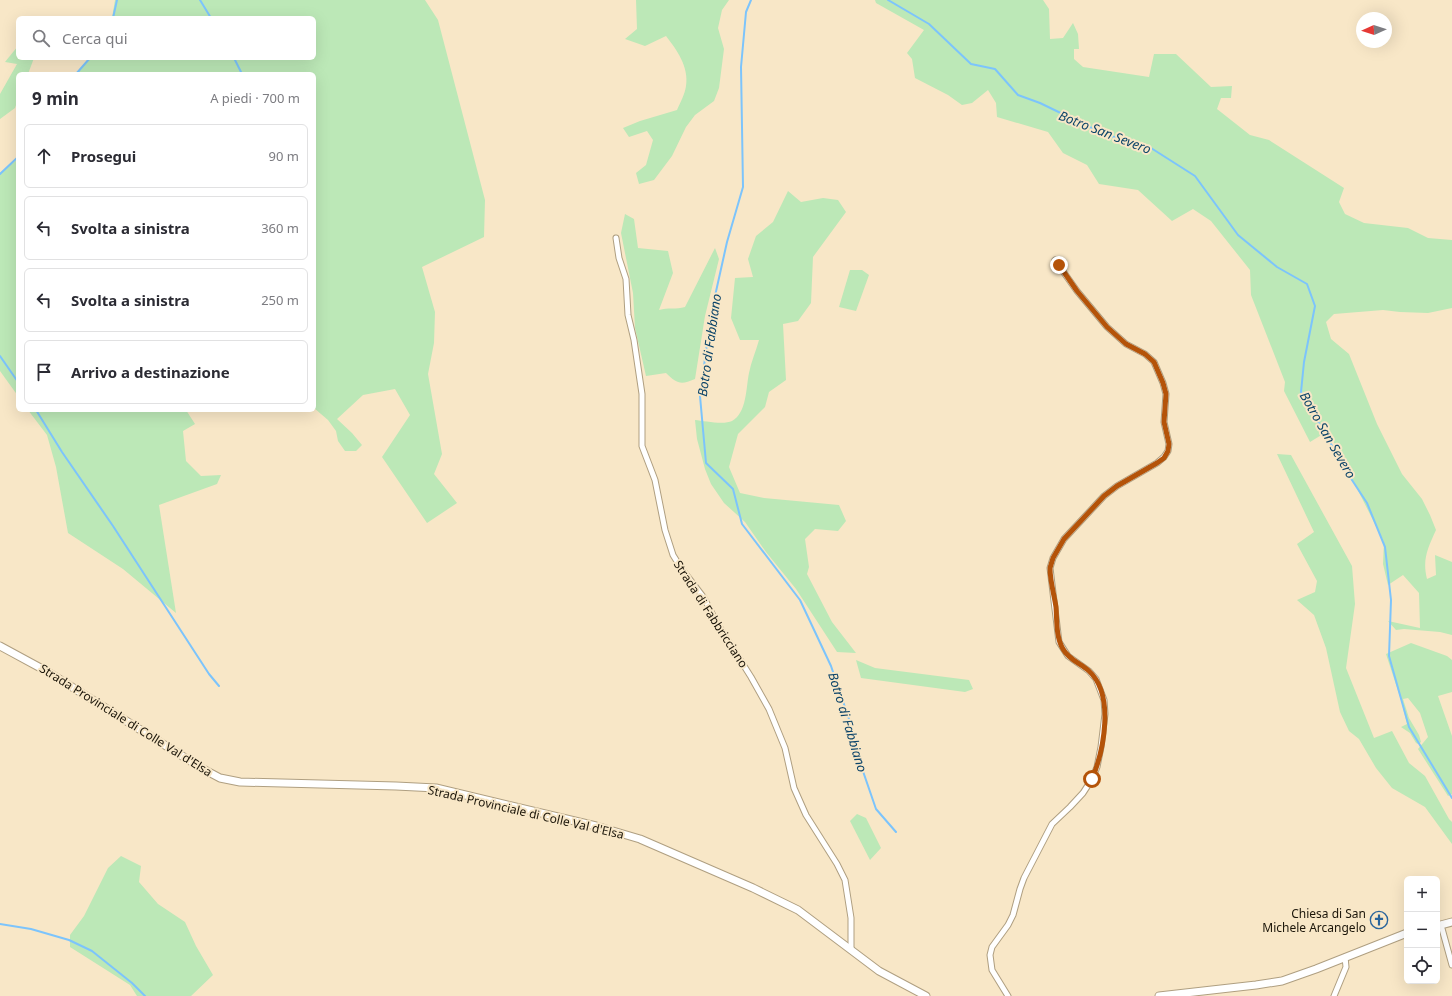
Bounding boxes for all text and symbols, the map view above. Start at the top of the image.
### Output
north arrow [1356,12,1392,48]
search box [16,16,316,60]
icon: search [30,27,52,49]
text: Cerca qui [62,28,128,48]
text: 9 min [32,87,79,110]
text: A piedi · 700 m [210,89,300,107]
water label: Botro San Severo [1056,106,1154,158]
icon: ahead [33,145,55,167]
text: Prosegui [71,146,136,166]
text: 90 m [269,147,299,165]
icon: left [33,217,55,239]
text: Svolta a sinistra [71,218,190,238]
text: 360 m [261,219,299,237]
route end [1050,256,1068,274]
icon: left [33,289,55,311]
text: Svolta a sinistra [71,290,190,310]
text: 250 m [261,291,299,309]
water label: Botro di Fabbiano [693,292,725,398]
icon: arrive [33,361,55,383]
text: Arrivo a destinazione [71,362,230,382]
water label: Botro San Severo [1296,388,1360,482]
street label: Strada di Fabbricciano [670,557,752,671]
street label: Strada Provinciale di Colle Val d'Elsa [36,660,216,780]
water label: Botro di Fabbiano [824,670,872,774]
route start [1083,770,1101,788]
street label: Strada Provinciale di Colle Val d'Elsa [426,781,626,843]
map controls [1404,876,1440,984]
button: + [1404,876,1440,912]
place label: Chiesa di San Michele Arcangelo [1262,905,1366,936]
church icon: Chiesa di San Michele Arcangelo [1369,910,1389,930]
button: − [1404,912,1440,948]
button: locate [1404,948,1440,984]

